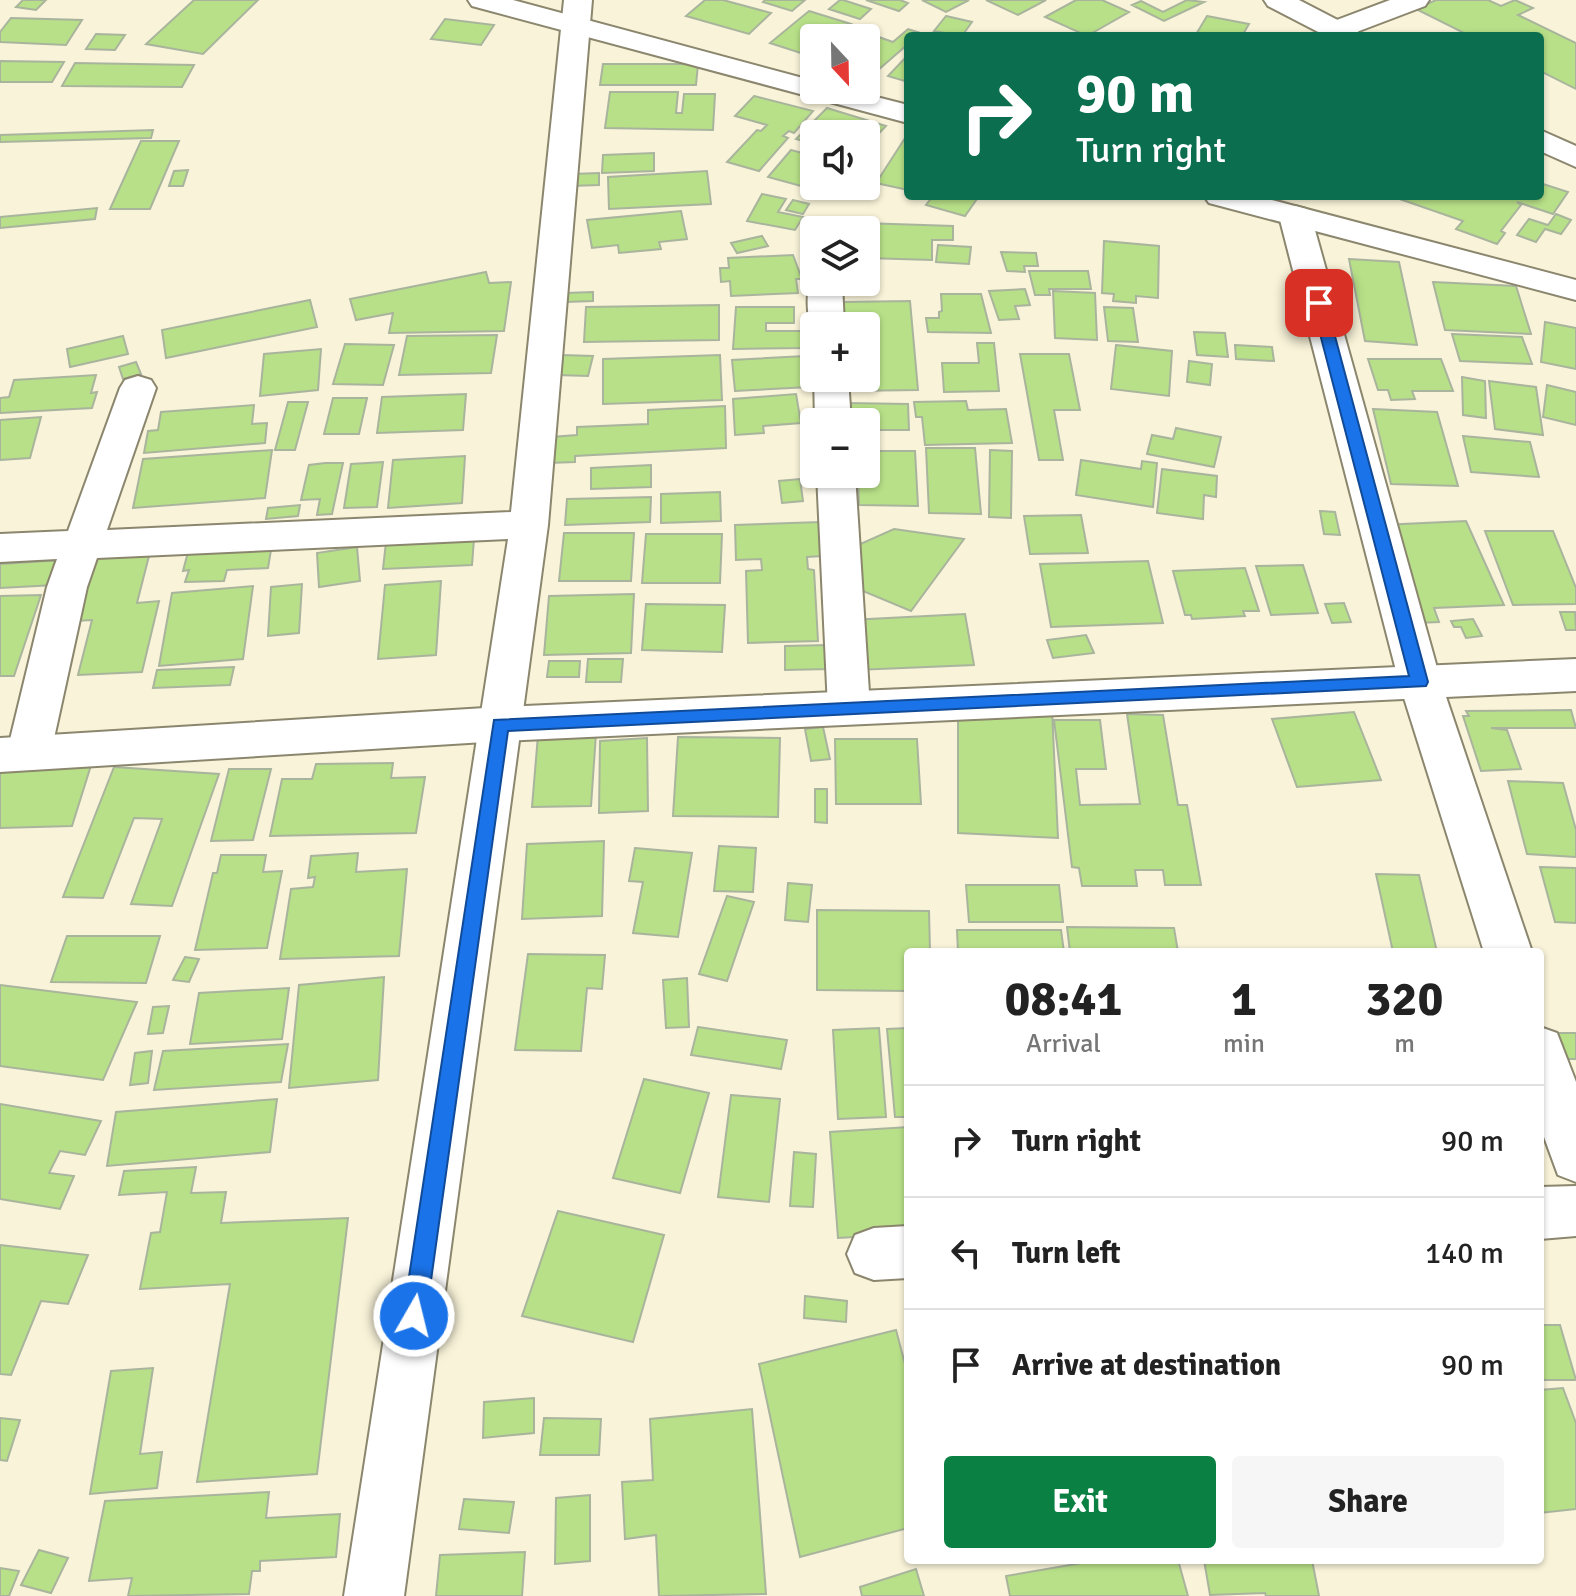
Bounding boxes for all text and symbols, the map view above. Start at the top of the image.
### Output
north arrow [800,24,880,104]
map controls [800,24,880,488]
text: 90 m [1076,59,1194,128]
icon: right [944,64,1048,168]
button: sound [800,120,880,200]
text: Turn right [1076,128,1226,173]
button: layers [800,216,880,296]
pin [1285,269,1353,337]
icon: arrive [1297,281,1341,325]
button: + [800,312,880,392]
button: − [800,408,880,488]
text: 08:41 [1005,970,1122,1029]
text: 1 [1231,970,1257,1029]
text: 320 [1366,970,1443,1029]
text: Arrival [1026,1028,1101,1060]
text: min [1223,1028,1265,1060]
text: m [1394,1028,1415,1060]
icon: right [944,1119,988,1163]
text: Turn right [1012,1123,1141,1160]
text: 90 m [1441,1123,1504,1160]
icon: left [944,1231,988,1275]
text: Turn left [1012,1235,1121,1272]
text: 140 m [1425,1235,1504,1272]
position arrow [372,1274,456,1358]
icon: arrive [944,1343,988,1387]
text: Arrive at destination [1012,1347,1281,1384]
text: 90 m [1441,1347,1504,1384]
button: Exit [944,1456,1216,1548]
button: Share [1232,1456,1504,1548]

